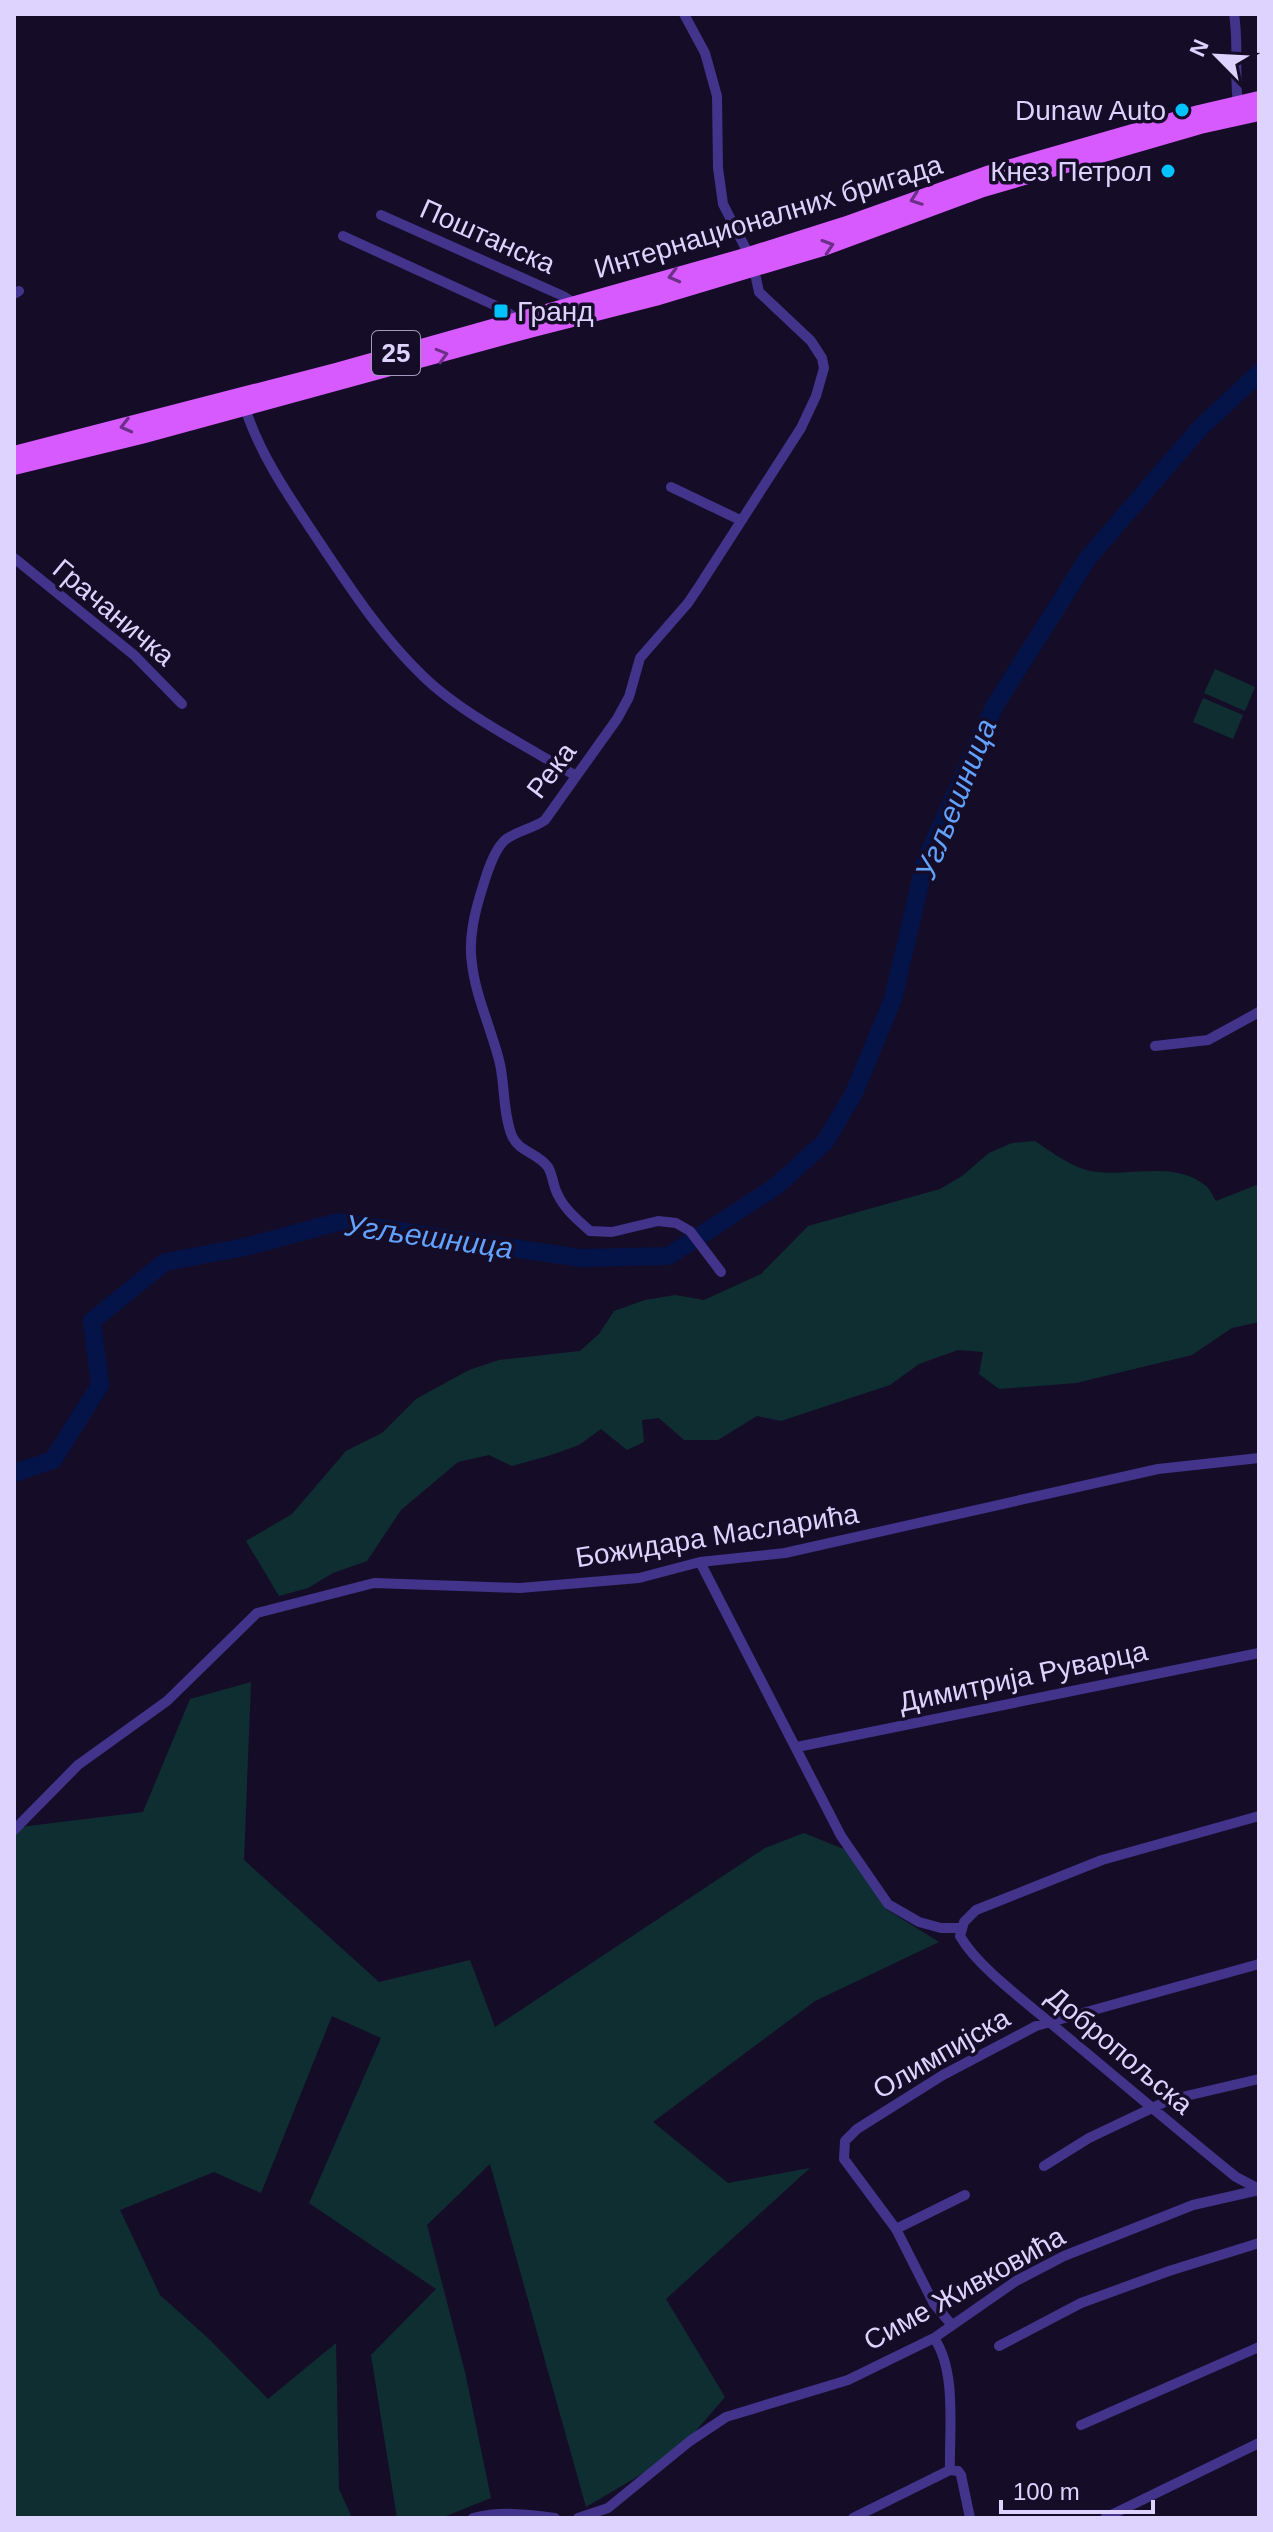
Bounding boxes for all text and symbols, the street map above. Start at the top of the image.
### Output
north arrow [1177,16,1257,96]
text: N [1185,36,1214,60]
place label: Dunaw Auto [1015,95,1166,126]
marker: Dunaw Auto [1173,101,1191,119]
street label: Интернационалних бригада [590,149,946,284]
place label: Кнез Петрол [990,156,1152,187]
marker: Кнез Петрол [1159,162,1177,180]
one-way arrow [910,190,924,206]
street label: Поштанска [416,193,560,280]
one-way arrow [821,240,835,256]
one-way arrow [667,267,681,283]
place label: Гранд [517,296,594,327]
marker: Гранд [492,302,510,320]
road number: 25 [372,331,420,375]
one-way arrow [434,348,448,364]
one-way arrow [119,416,133,433]
street label: Грачаничка [47,553,181,672]
water label: Угљешница [908,714,1003,885]
street label: Река [521,736,583,804]
water label: Угљешница [342,1208,515,1265]
street label: Божидара Масларића [573,1498,861,1573]
street label: Димитрија Руварца [896,1635,1151,1718]
street label: Добропољска [1041,1980,1199,2121]
street label: Олимпијска [868,2002,1015,2105]
street label: Симе Живковића [858,2220,1070,2356]
scale bar [1001,2464,1153,2514]
text: 100 m [1013,2478,1080,2505]

